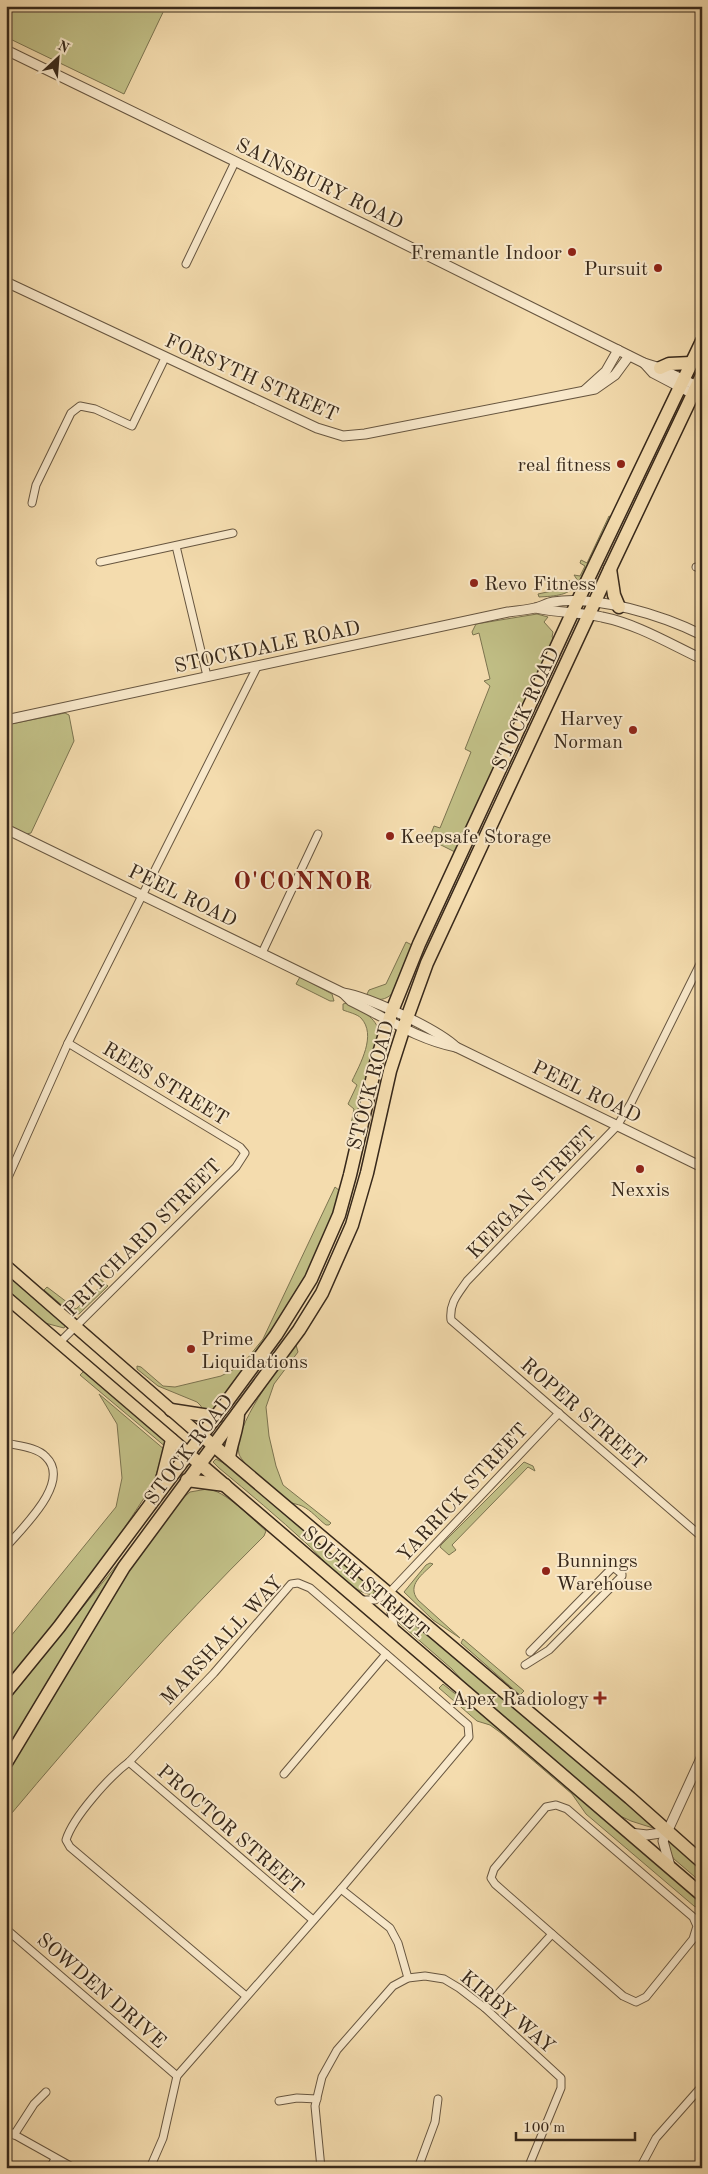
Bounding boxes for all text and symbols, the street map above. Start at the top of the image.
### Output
north arrow [32,32,82,82]
text: N [55,39,71,56]
street label: SAINSBURY ROAD [232,136,406,234]
place label: Fremantle Indoor [410,244,562,264]
marker: Fremantle Indoor [566,246,578,258]
place label: Pursuit [584,260,648,280]
marker: Pursuit [652,262,664,274]
street label: FORSYTH STREET [162,332,341,426]
place label: real fitness [518,456,611,476]
marker: real fitness [615,458,627,470]
place label: Revo Fitness [484,575,596,595]
marker: Revo Fitness [468,577,480,589]
street label: STOCKDALE ROAD [173,618,362,677]
street label: STOCK ROAD [490,644,564,773]
place label: Harvey Norman [553,710,623,753]
marker: Harvey Norman [627,724,639,736]
place label: Keepsafe Storage [400,828,551,848]
marker: Keepsafe Storage [384,830,396,842]
street label: PEEL ROAD [125,862,240,932]
district label: O'CONNOR [233,870,373,895]
street label: STOCK ROAD [345,1019,399,1152]
street label: REES STREET [99,1039,231,1130]
street label: PEEL ROAD [529,1058,644,1128]
street label: KEEGAN STREET [464,1123,601,1264]
street label: PRITCHARD STREET [61,1156,226,1321]
marker: Nexxis [634,1163,646,1175]
place label: Nexxis [610,1181,670,1201]
place label: Prime Liquidations [201,1330,308,1373]
marker: Prime Liquidations [185,1343,197,1355]
street label: ROPER STREET [516,1355,649,1474]
street label: STOCK ROAD [142,1391,238,1509]
street label: YARRICK STREET [394,1420,533,1566]
street label: SOUTH STREET [298,1523,432,1644]
place label: Bunnings Warehouse [556,1552,652,1595]
marker: Bunnings Warehouse [540,1565,552,1577]
street label: MARSHALL WAY [158,1573,287,1710]
place label: Apex Radiology [451,1690,589,1710]
marker: Apex Radiology [593,1691,607,1705]
street label: PROCTOR STREET [153,1762,307,1899]
street label: SOWDEN DRIVE [32,1930,169,2053]
street label: KIRBY WAY [456,1967,558,2058]
scale bar [516,2109,634,2141]
text: 100 m [523,2121,565,2136]

